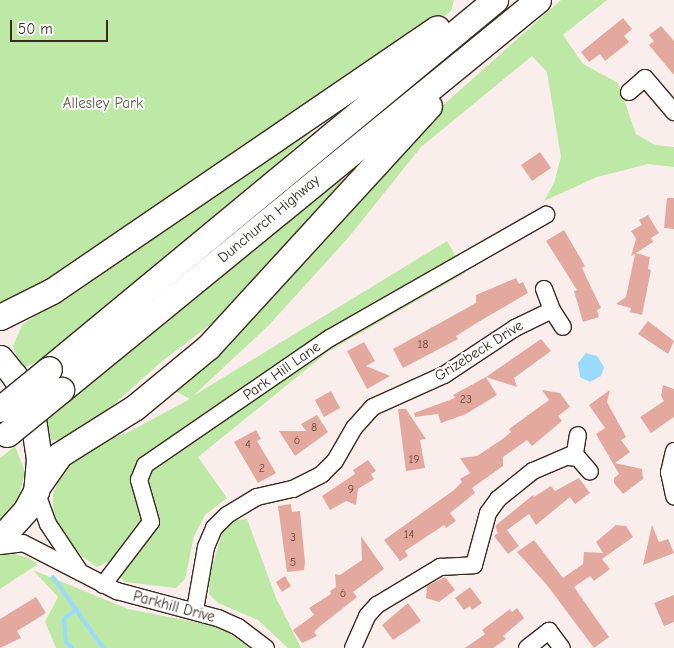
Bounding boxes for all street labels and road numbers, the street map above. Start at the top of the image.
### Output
street label: Dunchurch Highway [214,171,324,267]
street label: Grizebeck Drive [431,317,527,385]
street label: Park Hill Lane [240,338,324,404]
street label: Parkhill Drive [131,587,217,627]

